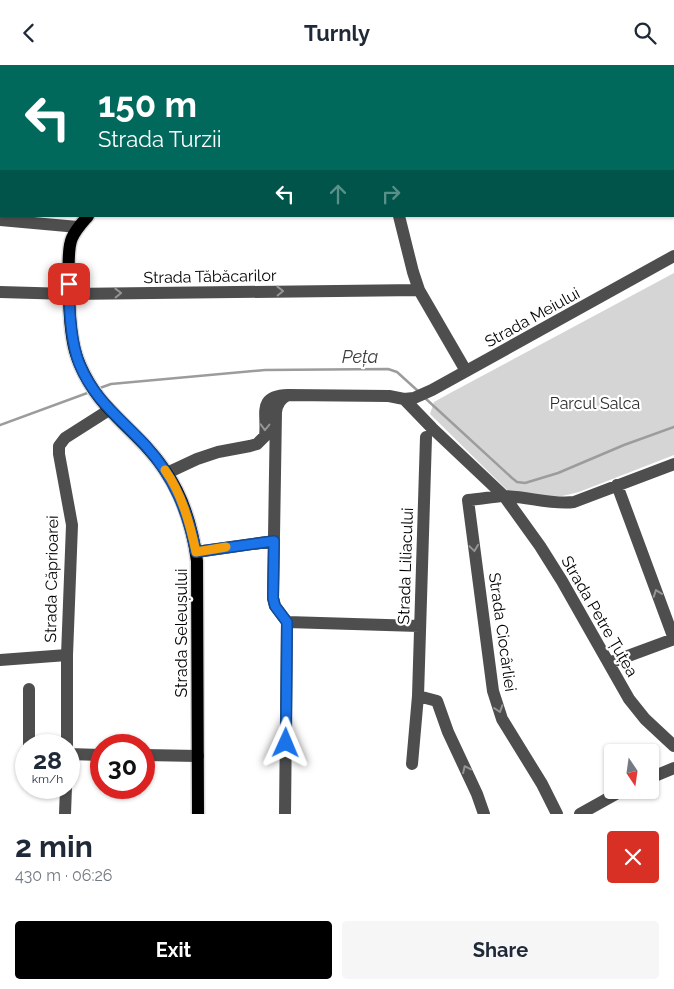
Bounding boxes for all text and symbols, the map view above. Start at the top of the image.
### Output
icon: back [15,19,43,47]
icon: search [631,19,659,47]
text: Turnly [304,20,370,46]
text: 150 m [98,84,197,125]
icon: left [15,85,80,150]
text: Strada Turzii [98,126,222,152]
icon: left [271,180,299,208]
icon: ahead [324,180,352,208]
icon: right [377,180,405,208]
pin [48,263,90,305]
street label: Strada Tăbăcarilor [143,266,277,287]
icon: arrive [55,270,83,298]
street label: Strada Meiului [481,284,583,351]
one-way arrow [276,286,284,297]
one-way arrow [114,288,122,298]
water label: Peța [342,346,379,367]
park label: Parcul Salca [550,394,640,413]
one-way arrow [260,424,270,432]
street label: Strada Liliacului [394,507,417,625]
street label: Strada Căprioarei [41,515,62,643]
one-way arrow [468,545,479,553]
street label: Strada Petre Țuțea [557,553,642,680]
street label: Strada Seleușului [172,569,191,697]
street label: Strada Ciocârliei [485,571,520,693]
one-way arrow [653,590,663,598]
one-way arrow [493,704,503,712]
position arrow [259,716,311,768]
speed limit sign: 30 [90,734,155,799]
north arrow [604,744,659,799]
map controls [604,744,659,799]
text: 28 [33,745,62,775]
one-way arrow [461,765,472,774]
text: km/h [32,772,63,786]
text: 2 min [15,829,93,864]
button: close [607,831,659,883]
text: 430 m · 06:26 [15,866,112,885]
button: Exit [15,921,332,979]
button: Share [342,921,659,979]

